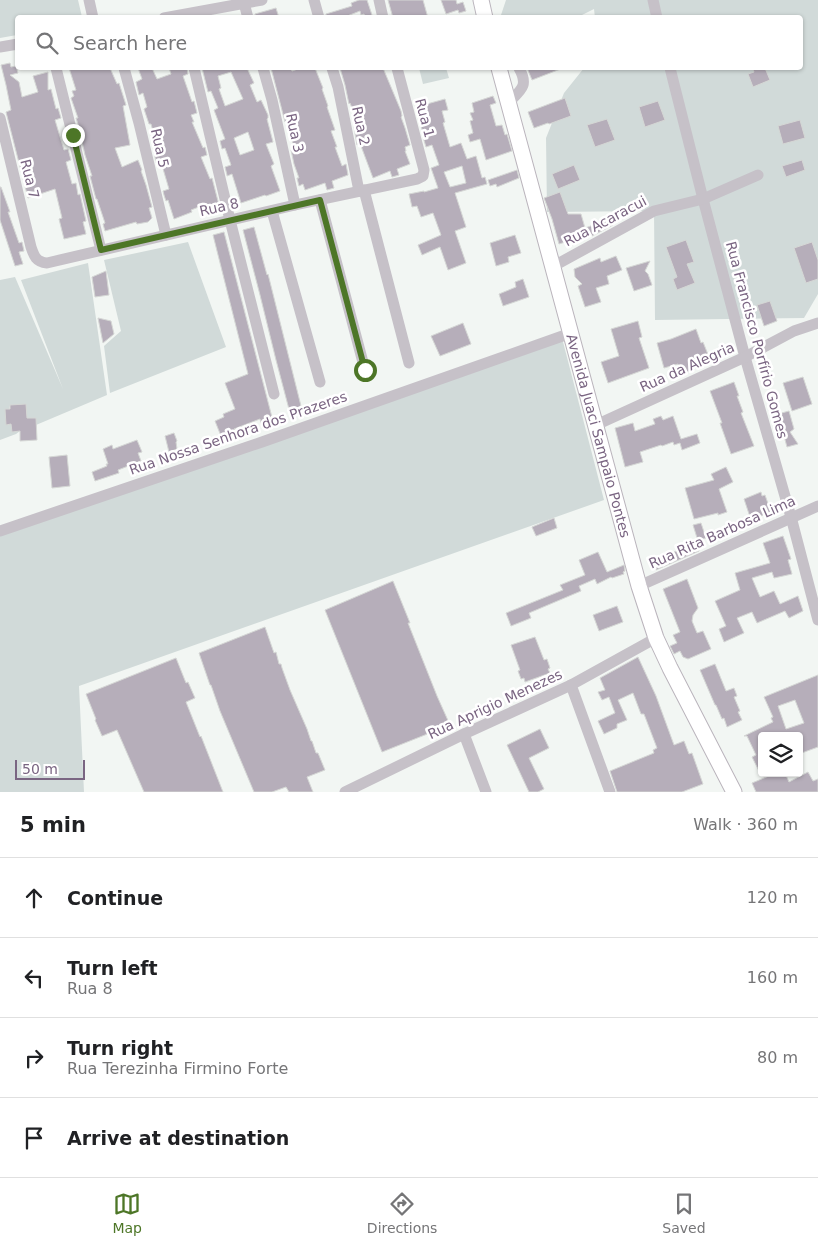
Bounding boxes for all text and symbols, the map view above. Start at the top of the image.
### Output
search box [15,15,803,70]
icon: search [33,29,61,57]
text: Search here [73,32,187,54]
street label: Rua 1 [412,97,438,139]
street label: Rua 2 [349,105,373,147]
street label: Rua 3 [283,112,307,154]
route end [62,124,85,147]
street label: Rua 5 [148,127,172,169]
street label: Rua 7 [17,158,43,200]
street label: Rua Acaracui [561,192,649,250]
street label: Rua 8 [198,195,240,219]
street label: Rua Francisco Porfírio Gomes [723,240,791,440]
street label: Avenida Juaci Sampaio Pontes [563,332,634,539]
street label: Rua da Alegria [637,339,737,395]
route start [354,359,377,382]
street label: Rua Nossa Senhora dos Prazeres [127,388,349,478]
street label: Rua Rita Barbosa Lima [646,492,798,572]
street label: Rua Aprigio Menezes [425,666,565,742]
map controls [758,732,803,777]
button: layers [758,732,803,777]
scale bar [15,757,85,780]
text: 50 m [22,761,58,777]
text: 5 min [20,813,86,837]
text: Walk · 360 m [693,815,798,834]
icon: ahead [20,884,48,912]
text: Continue [67,887,163,909]
text: 120 m [747,888,798,907]
text: Turn left [67,957,158,979]
icon: left [20,964,48,992]
text: 160 m [747,968,798,987]
text: Rua 8 [67,979,113,998]
text: Turn right [67,1037,173,1059]
icon: right [20,1044,48,1072]
text: 80 m [757,1048,798,1067]
text: Rua Terezinha Firmino Forte [67,1059,288,1078]
icon: arrive [20,1124,48,1152]
text: Arrive at destination [67,1127,289,1149]
tab: Map [112,1190,142,1236]
tab: Directions [367,1190,437,1236]
tab: Saved [662,1190,706,1236]

